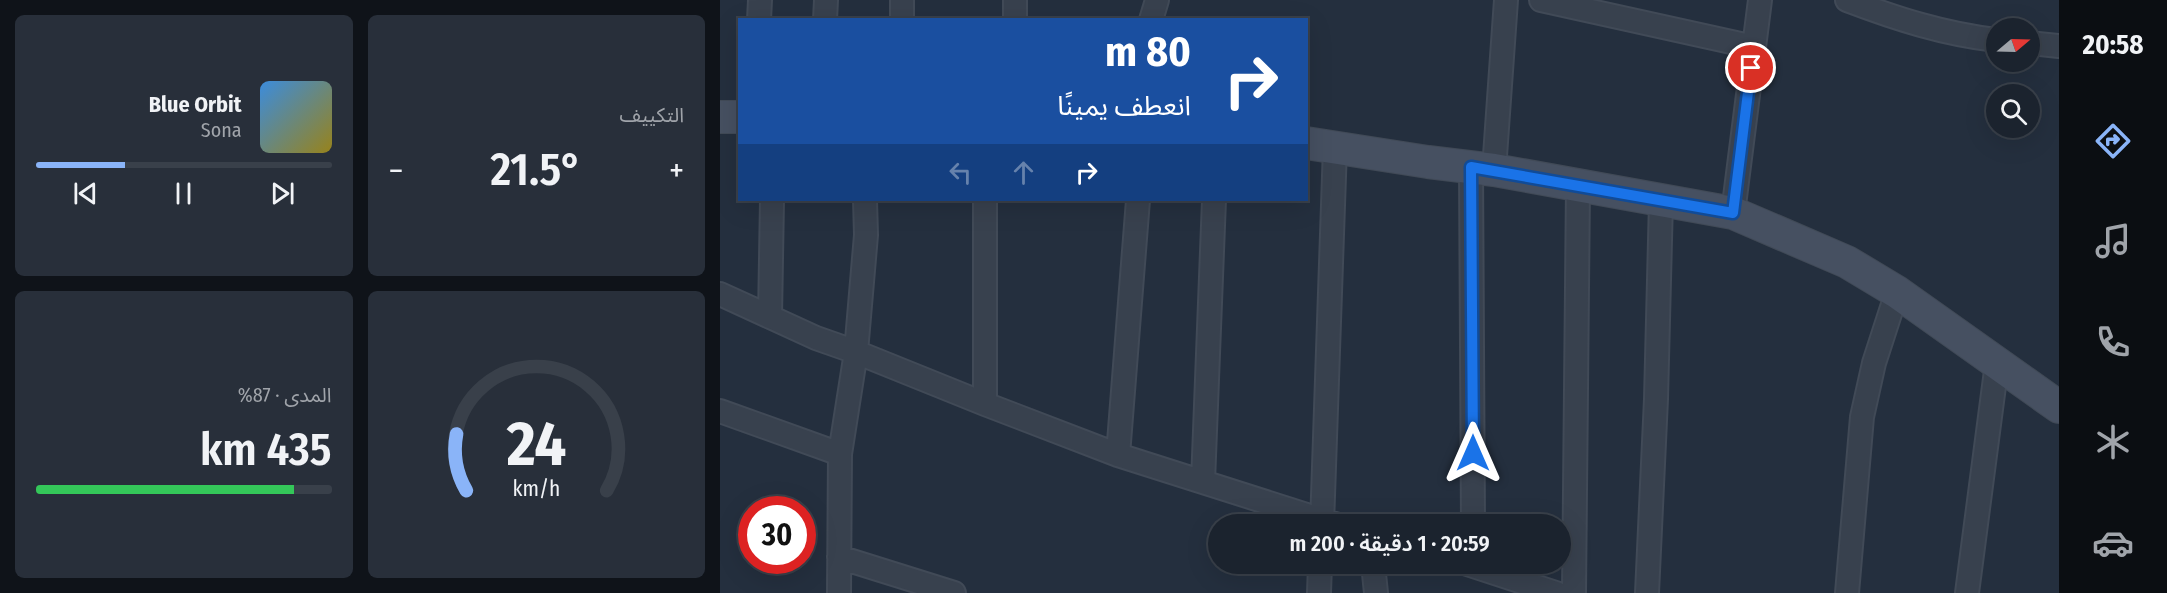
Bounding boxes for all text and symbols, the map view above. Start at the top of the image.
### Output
north arrow [1986,18,2040,72]
map controls [1986,18,2040,138]
text: 80 m [1105,27,1191,77]
text: 20:58 [2082,29,2144,61]
icon: right [1212,42,1290,120]
pin [1725,42,1776,93]
icon: arrive [1734,51,1767,84]
button: search [1986,84,2040,138]
text: انعطف يمينًا [1057,90,1191,122]
text: Blue Orbit [149,91,242,118]
text: التكييف [620,103,684,127]
text: Sona [201,118,242,142]
icon: directions [2092,120,2134,162]
text: 21.5° [490,143,582,197]
text: − [389,151,403,191]
text: + [669,151,684,191]
icon: left [944,156,977,189]
icon: ahead [1007,156,1040,189]
icon: right [1070,156,1103,189]
icon: previous [69,177,102,210]
icon: pause [167,177,200,210]
icon: next [266,177,299,210]
icon: music [2092,220,2134,262]
icon: phone [2092,321,2134,363]
text: المدى · 87% [238,383,332,407]
text: 24 [505,407,566,482]
position arrow [1441,421,1505,485]
icon: climate [2092,421,2134,463]
text: 435 km [200,423,332,477]
text: km/h [512,477,560,503]
speed limit sign: 30 [738,496,816,574]
icon: car [2092,522,2134,564]
text: 20:59 · 1 دقيقة · 200 m [1289,530,1490,557]

